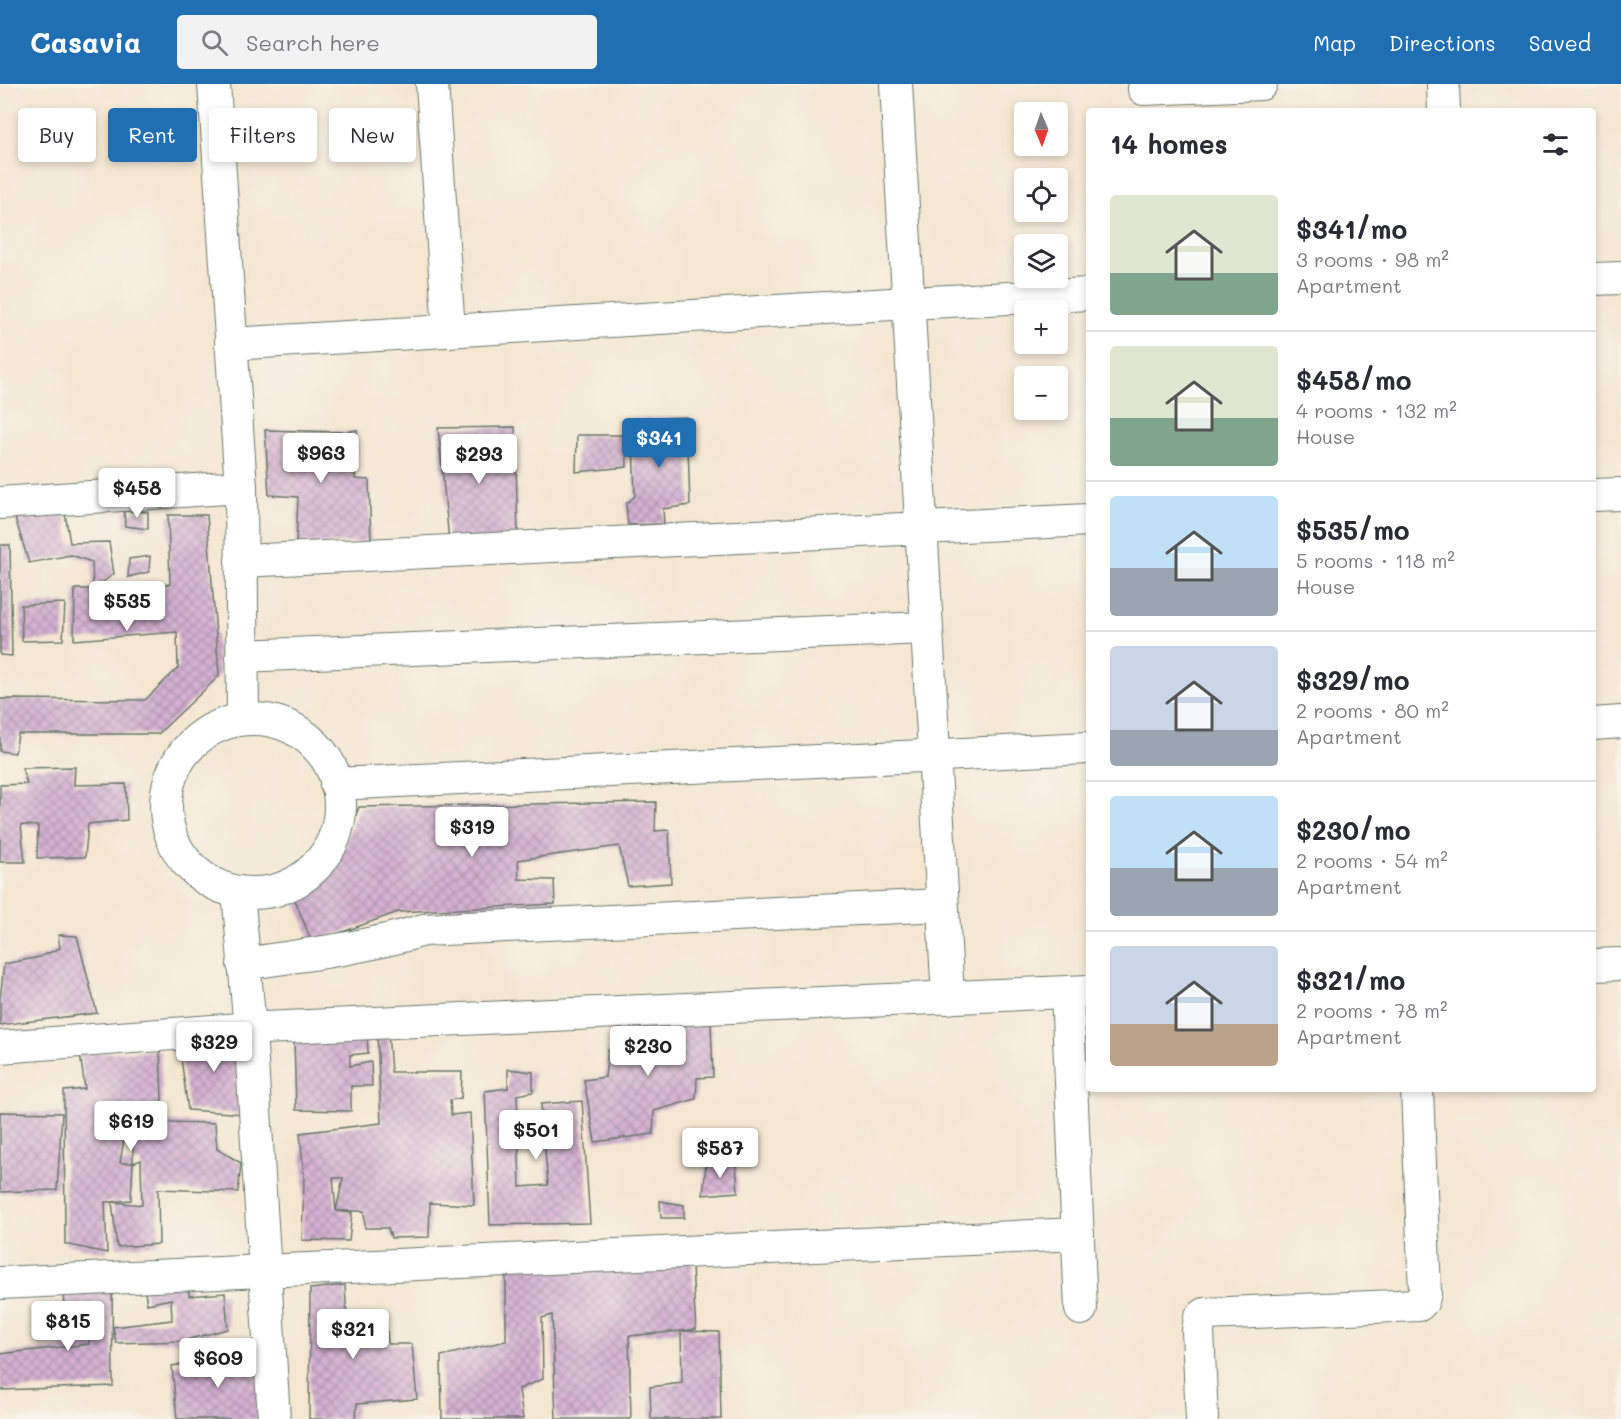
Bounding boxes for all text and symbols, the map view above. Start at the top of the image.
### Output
search box [177,15,597,69]
text: Casavia [30,24,141,60]
icon: search [198,26,231,59]
text: Search here [246,28,380,57]
text: Map [1313,29,1356,56]
text: Directions [1389,29,1496,56]
text: Saved [1529,29,1591,56]
north arrow [1014,102,1068,156]
map controls [1014,102,1068,420]
chip: Buy [18,108,96,162]
chip: Rent [108,108,197,162]
chip: Filters [209,108,317,162]
chip: New [329,108,416,162]
text: 14 homes [1110,127,1228,161]
icon: filters [1539,128,1572,161]
button: locate [1014,168,1068,222]
text: $341/mo [1296,212,1407,246]
icon: home [1158,219,1230,291]
button: layers [1014,234,1068,288]
text: 3 rooms · 98 m² [1296,246,1449,272]
text: Apartment [1296,272,1402,298]
button: + [1014,300,1068,354]
text: $458/mo [1296,363,1411,397]
button: − [1014,366,1068,420]
icon: home [1158,370,1230,442]
text: 4 rooms · 132 m² [1296,397,1457,423]
pin: $341 [623,418,695,469]
text: House [1296,423,1355,449]
text: $341 [636,424,682,450]
pin: $963 [285,433,357,484]
pin: $293 [443,434,515,485]
text: $963 [297,439,345,465]
text: $293 [455,440,503,466]
pin: $458 [101,468,173,519]
text: $458 [112,474,162,500]
text: $535/mo [1296,513,1410,547]
icon: home [1158,520,1230,592]
text: 5 rooms · 118 m² [1296,547,1455,573]
text: House [1296,573,1355,599]
pin: $535 [91,581,163,632]
text: $535 [103,587,151,613]
text: $329/mo [1296,663,1409,697]
icon: home [1158,670,1230,742]
text: 2 rooms · 80 m² [1296,697,1449,723]
text: Apartment [1296,723,1402,749]
pin: $319 [436,807,508,858]
text: $319 [449,813,495,839]
text: $230/mo [1296,813,1411,847]
icon: home [1158,820,1230,892]
text: 2 rooms · 54 m² [1296,847,1448,873]
text: Apartment [1296,873,1402,899]
text: $321/mo [1296,963,1405,997]
icon: home [1158,970,1230,1042]
text: 2 rooms · 78 m² [1296,997,1448,1023]
pin: $329 [178,1022,250,1073]
text: Apartment [1296,1023,1402,1049]
pin: $230 [612,1026,684,1077]
text: $329 [190,1028,238,1054]
text: $230 [624,1032,672,1058]
pin: $619 [95,1101,167,1152]
text: $619 [108,1107,154,1133]
pin: $501 [500,1110,572,1161]
text: $501 [513,1116,559,1142]
pin: $587 [684,1128,756,1179]
text: $587 [696,1134,744,1160]
pin: $815 [32,1301,104,1352]
text: $815 [45,1307,91,1333]
pin: $321 [317,1309,389,1360]
text: $321 [331,1315,375,1341]
pin: $609 [182,1338,254,1389]
text: $609 [193,1344,243,1370]

